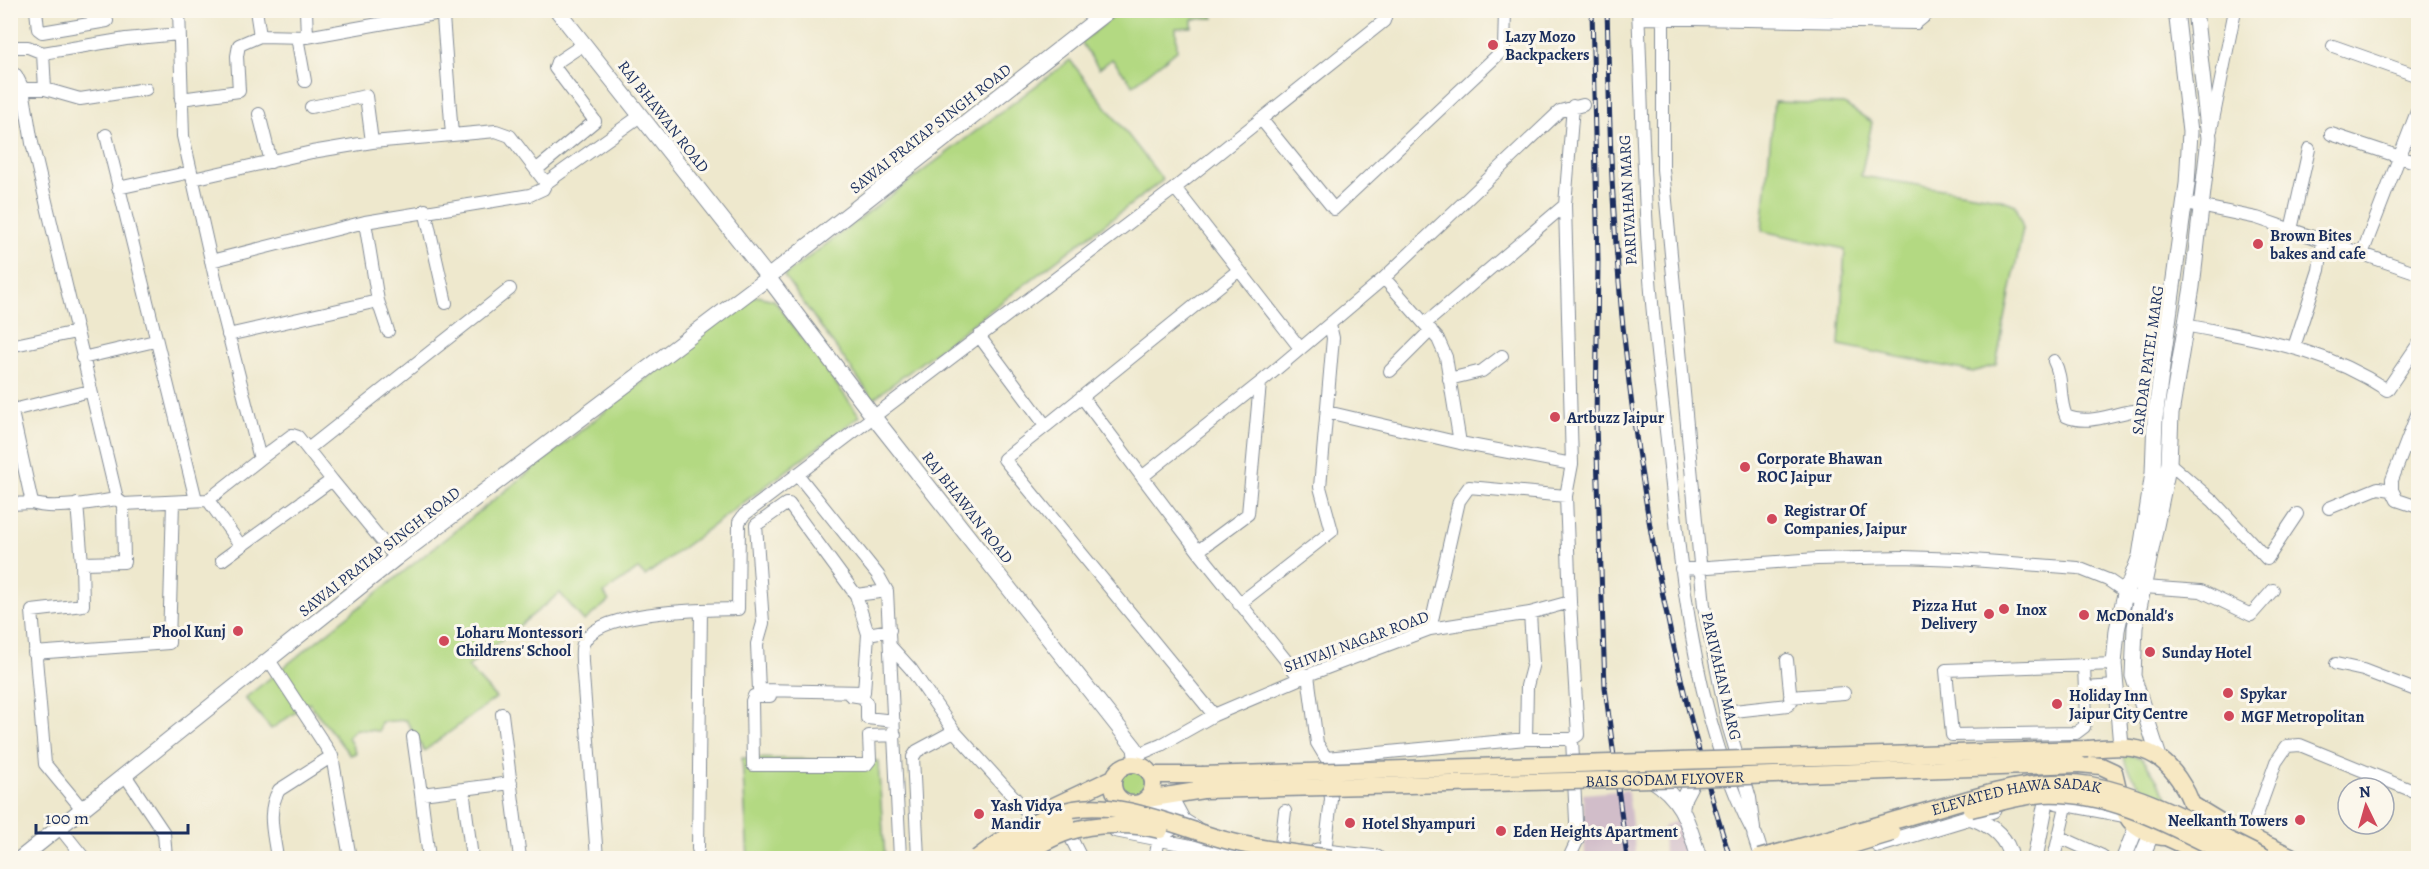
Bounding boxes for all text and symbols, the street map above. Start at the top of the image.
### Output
place label: Lazy Mozo Backpackers [1505,26,1590,66]
marker: Lazy Mozo Backpackers [1486,38,1500,52]
street label: RAJ BHAWAN ROAD [612,56,714,177]
street label: SAWAI PRATAP SINGH ROAD [845,59,1016,199]
street label: PARIVAHAN MARG [1614,134,1642,266]
place label: Brown Bites bakes and cafe [2269,225,2366,265]
marker: Brown Bites bakes and cafe [2251,237,2265,251]
street label: SARDAR PATEL MARG [2127,284,2169,436]
place label: Artbuzz Jaipur [1566,407,1665,429]
marker: Artbuzz Jaipur [1548,410,1562,424]
street label: RAJ BHAWAN ROAD [916,447,1018,568]
place label: Corporate Bhawan ROC Jaipur [1757,448,1882,488]
marker: Corporate Bhawan ROC Jaipur [1738,460,1752,474]
street label: SAWAI PRATAP SINGH ROAD [294,482,465,622]
place label: Registrar Of Companies, Jaipur [1784,500,1907,540]
marker: Registrar Of Companies, Jaipur [1765,512,1779,526]
place label: Pizza Hut Delivery [1912,595,1978,635]
place label: Inox [2016,599,2047,621]
marker: Inox [1997,602,2011,616]
street label: SHIVAJI NAGAR ROAD [1281,605,1432,678]
place label: McDonald's [2096,605,2174,627]
marker: Pizza Hut Delivery [1982,607,1996,621]
marker: McDonald's [2077,608,2091,622]
street label: PARIVAHAN MARG [1696,610,1746,742]
place label: Phool Kunj [152,621,226,643]
place label: Loharu Montessori Childrens' School [456,622,583,662]
marker: Phool Kunj [231,624,245,638]
marker: Loharu Montessori Childrens' School [437,634,451,648]
place label: Sunday Hotel [2162,642,2252,664]
marker: Sunday Hotel [2143,645,2157,659]
place label: Spykar [2240,683,2287,705]
place label: Holiday Inn Jaipur City Centre [2069,685,2188,725]
marker: Spykar [2221,686,2235,700]
marker: Holiday Inn Jaipur City Centre [2050,697,2064,711]
place label: MGF Metropolitan [2241,706,2364,728]
marker: MGF Metropolitan [2222,709,2236,723]
street label: BAIS GODAM FLYOVER [1585,766,1745,793]
street label: ELEVATED HAWA SADAK [1929,773,2103,821]
north arrow [2336,776,2396,836]
text: N [2358,781,2372,804]
place label: Yash Vidya Mandir [990,795,1063,835]
scale bar [36,797,188,835]
text: 100 m [45,806,89,830]
marker: Yash Vidya Mandir [972,807,986,821]
place label: Neelkanth Towers [2168,810,2288,832]
place label: Hotel Shyampuri [1362,813,1476,835]
marker: Neelkanth Towers [2293,813,2307,827]
marker: Hotel Shyampuri [1343,816,1357,830]
place label: Eden Heights Apartment [1513,821,1679,843]
marker: Eden Heights Apartment [1494,824,1508,838]

